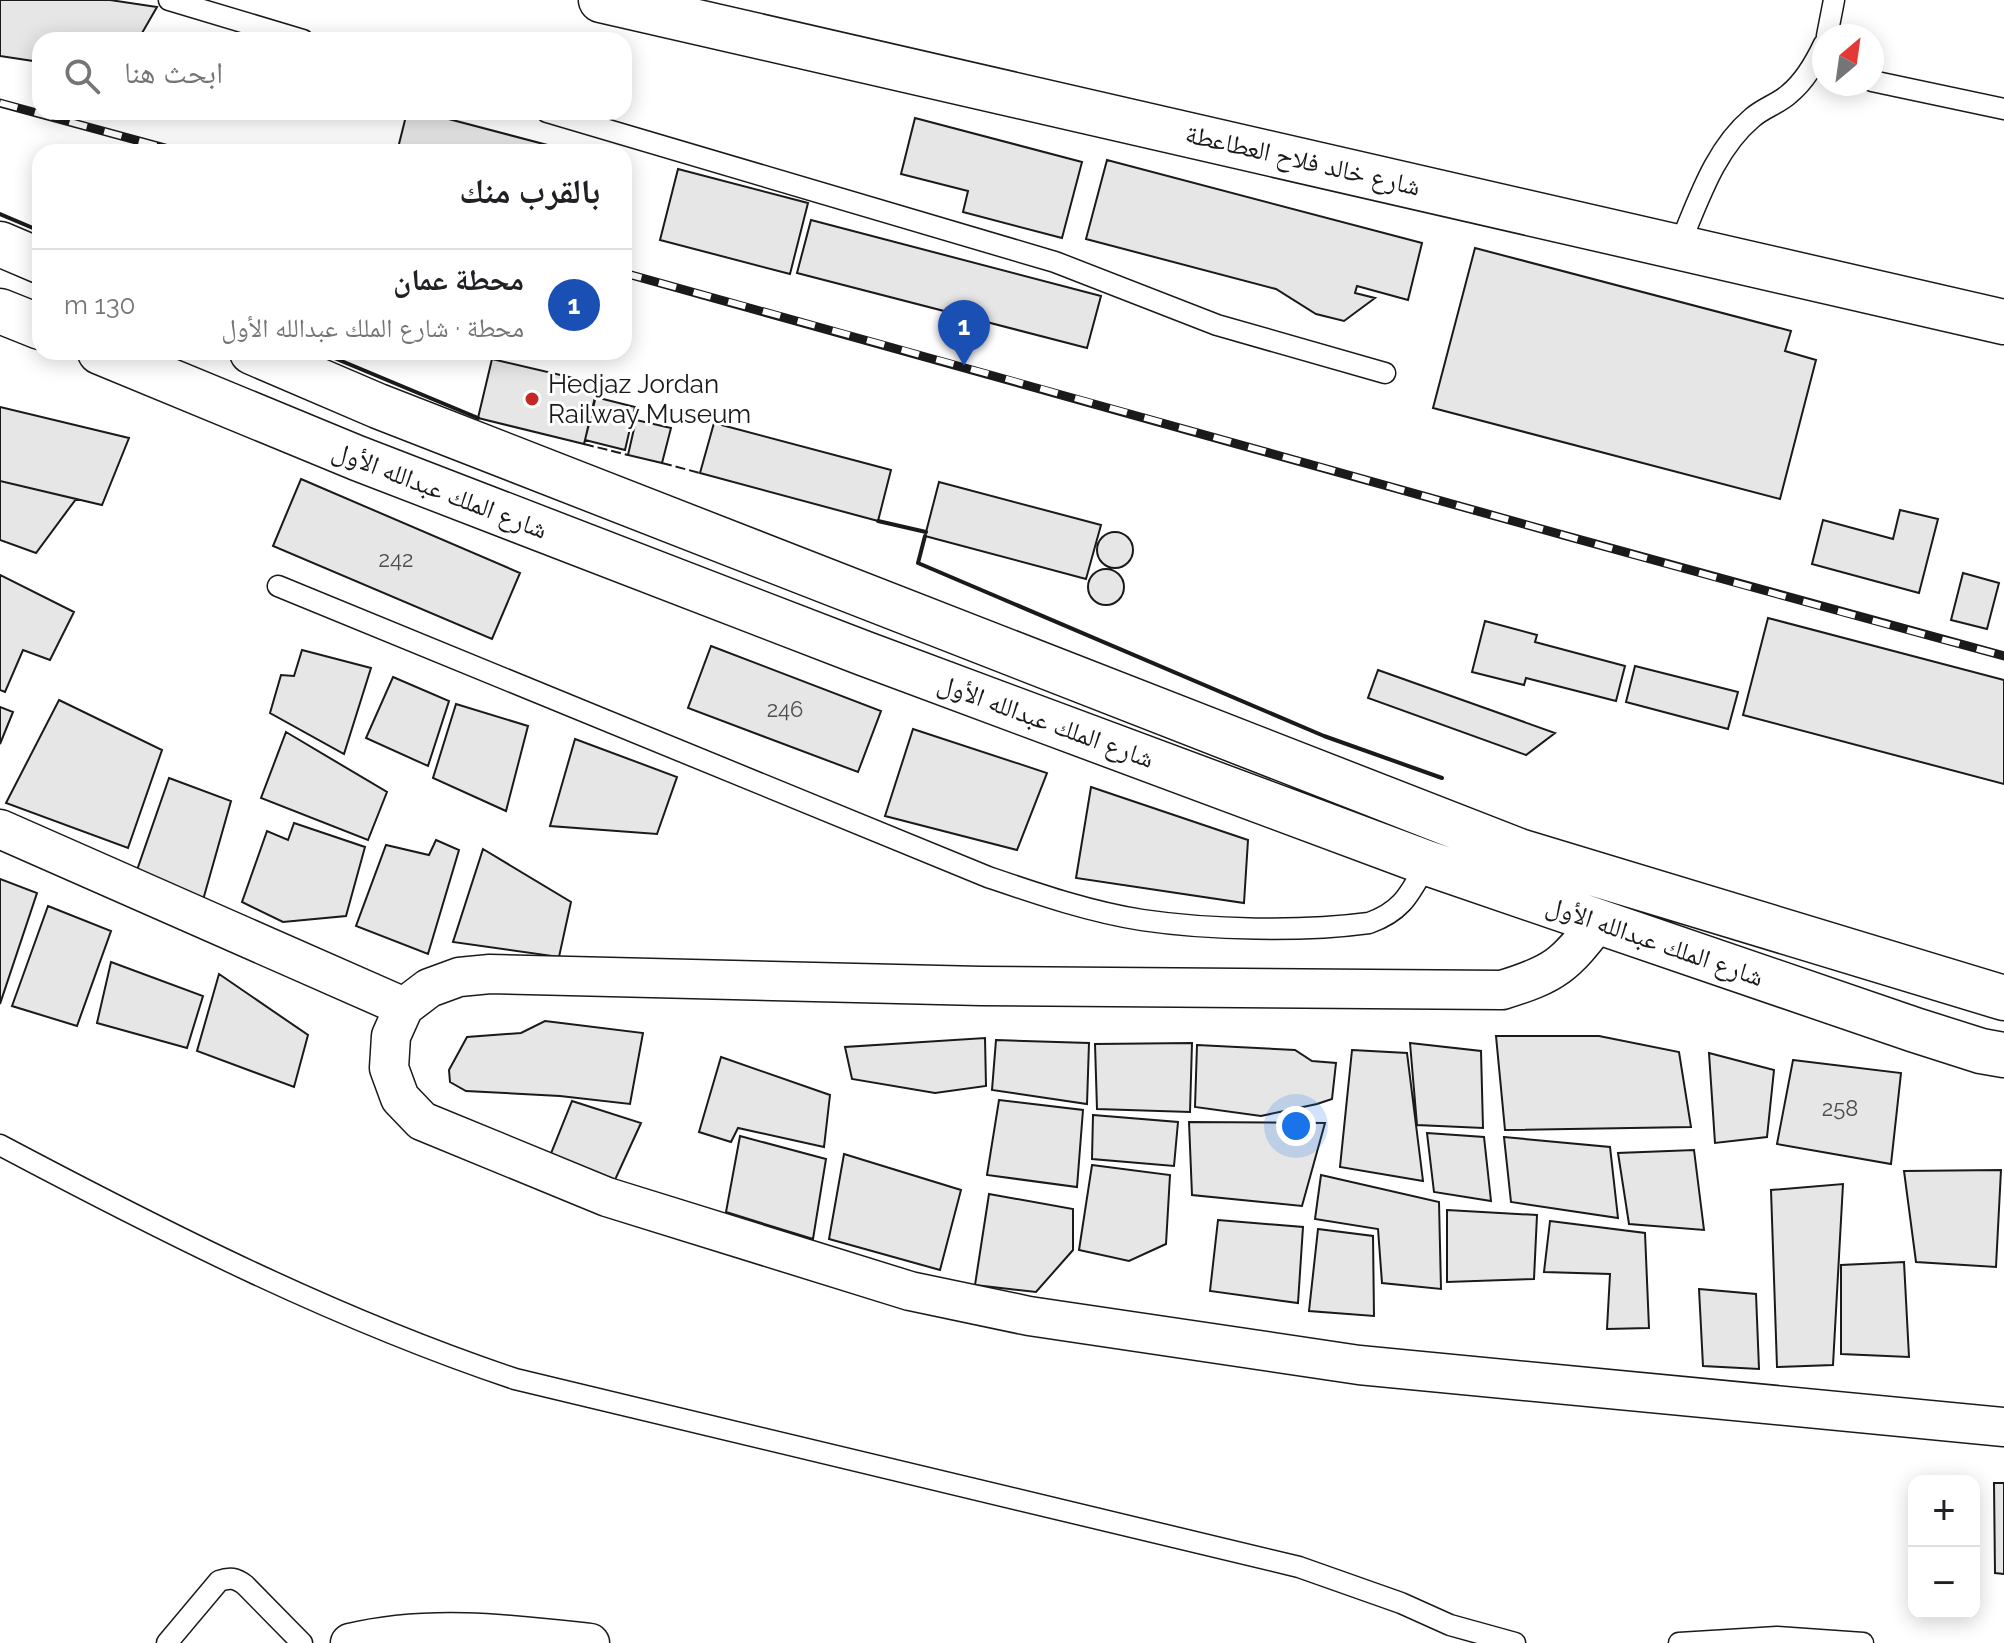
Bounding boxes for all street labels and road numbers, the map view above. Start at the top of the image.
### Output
street label: شارع خالد فلاح العطاعطة [1182,118,1423,203]
street label: شارع الملك عبدالله الأول [328,435,552,546]
street label: شارع الملك عبدالله الأول [934,668,1158,775]
street label: شارع الملك عبدالله الأول [1542,890,1767,993]

